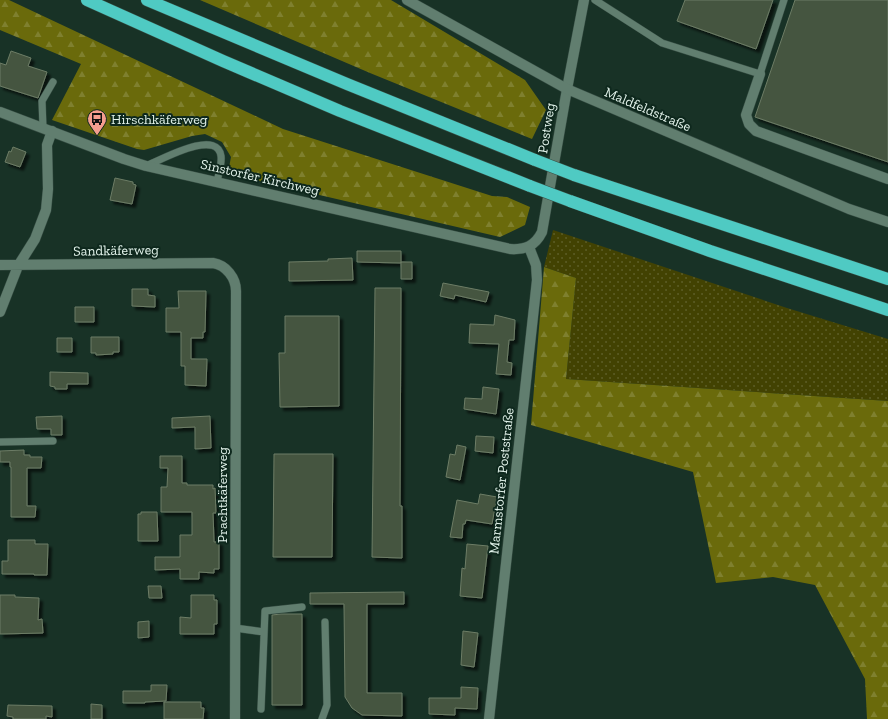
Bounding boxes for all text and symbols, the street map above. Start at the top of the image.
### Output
street label: Maldfeldstraße [602,84,694,136]
street label: Postweg [534,101,559,155]
bus stop icon: Hirschkäferweg [86,108,108,136]
place label: Hirschkäferweg [111,111,208,128]
street label: Sinstorfer Kirchweg [199,156,321,199]
street label: Sandkäferweg [73,241,159,260]
street label: Marmstorfer Poststraße [485,407,518,555]
street label: Prachtkäferweg [214,447,231,543]

